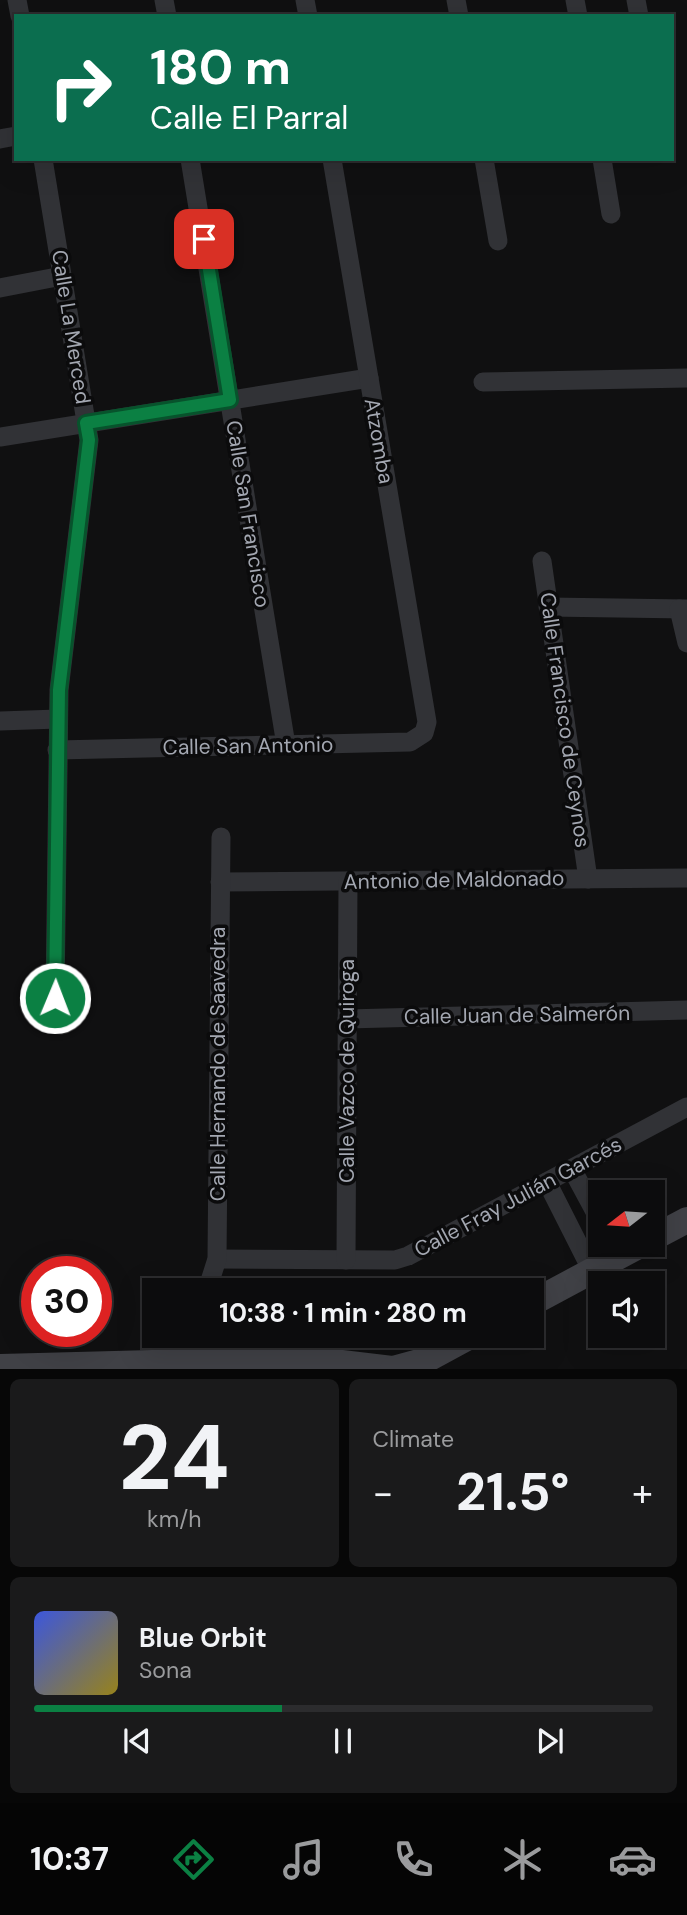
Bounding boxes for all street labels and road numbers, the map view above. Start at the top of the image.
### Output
street label: Calle La Merced [45,248,97,406]
street label: Atzomba [358,396,400,486]
street label: Calle San Francisco [219,418,277,610]
street label: Calle Francisco de Ceynos [533,591,597,849]
street label: Calle San Antonio [162,731,334,761]
street label: Antonio de Maldonado [343,864,565,896]
street label: Calle Hernando de Saavedra [204,927,232,1201]
street label: Calle Vazco de Quiroga [333,959,361,1183]
street label: Calle Juan de Salmerón [404,999,630,1031]
street label: Calle Fray Julián Garcés [409,1130,627,1264]

